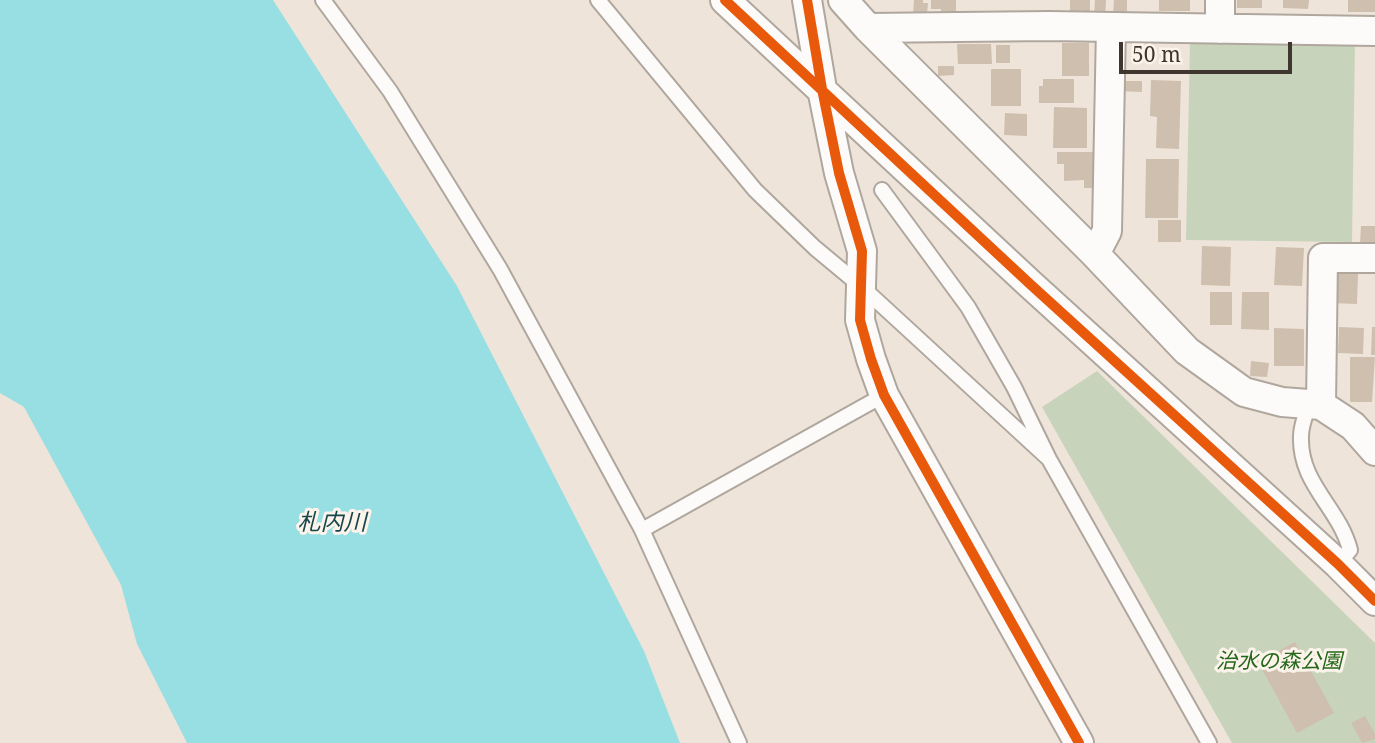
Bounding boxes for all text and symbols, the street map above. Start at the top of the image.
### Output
scale bar [1123,28,1296,72]
text: 50 m [1132,40,1181,68]
water label: 札内川 [298,509,366,537]
park label: 治水の森公園 [1216,649,1342,675]

